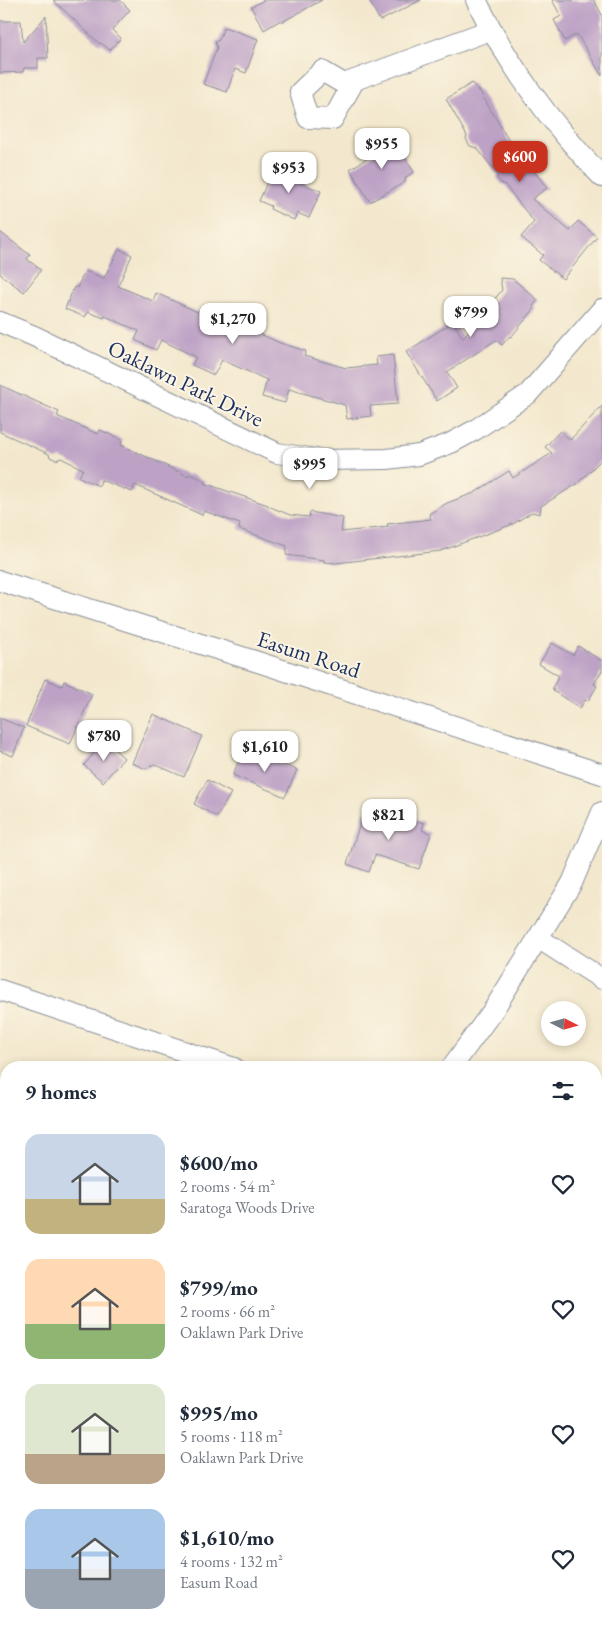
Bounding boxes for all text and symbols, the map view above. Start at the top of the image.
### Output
pin: $955 [352,128,412,170]
text: $955 [366,133,398,154]
pin: $600 [490,140,550,183]
text: $600 [504,146,536,167]
pin: $953 [259,152,319,194]
text: $953 [273,157,305,178]
pin: $799 [441,296,501,338]
text: $799 [455,301,487,322]
pin: $1,270 [192,302,274,345]
text: $1,270 [210,308,256,329]
street label: Oaklawn Park Drive [103,333,269,434]
pin: $995 [280,448,340,490]
text: $995 [294,453,326,474]
street label: Easum Road [254,624,365,685]
pin: $780 [74,720,134,762]
text: $780 [88,725,120,746]
pin: $1,610 [224,730,306,773]
text: $1,610 [242,736,288,757]
pin: $821 [359,798,419,841]
text: $821 [373,804,405,825]
north arrow [541,1001,586,1046]
map controls [541,1001,586,1046]
icon: filters [549,1077,577,1105]
text: 9 homes [25,1078,97,1105]
text: $600/mo [180,1149,258,1176]
icon: home [65,1154,125,1214]
icon: heart [549,1170,577,1198]
text: 2 rooms · 54 m² [180,1176,275,1197]
text: Saratoga Woods Drive [180,1197,315,1218]
text: $799/mo [180,1274,258,1301]
icon: home [65,1279,125,1339]
icon: heart [549,1295,577,1323]
text: 2 rooms · 66 m² [180,1301,275,1322]
text: Oaklawn Park Drive [180,1322,303,1343]
text: $995/mo [180,1399,258,1426]
icon: home [65,1404,125,1464]
icon: heart [549,1420,577,1448]
text: 5 rooms · 118 m² [180,1426,283,1447]
text: Oaklawn Park Drive [180,1447,303,1468]
text: $1,610/mo [180,1524,274,1551]
icon: home [65,1529,125,1589]
icon: heart [549,1545,577,1573]
text: 4 rooms · 132 m² [180,1551,283,1572]
text: Easum Road [180,1572,258,1593]

